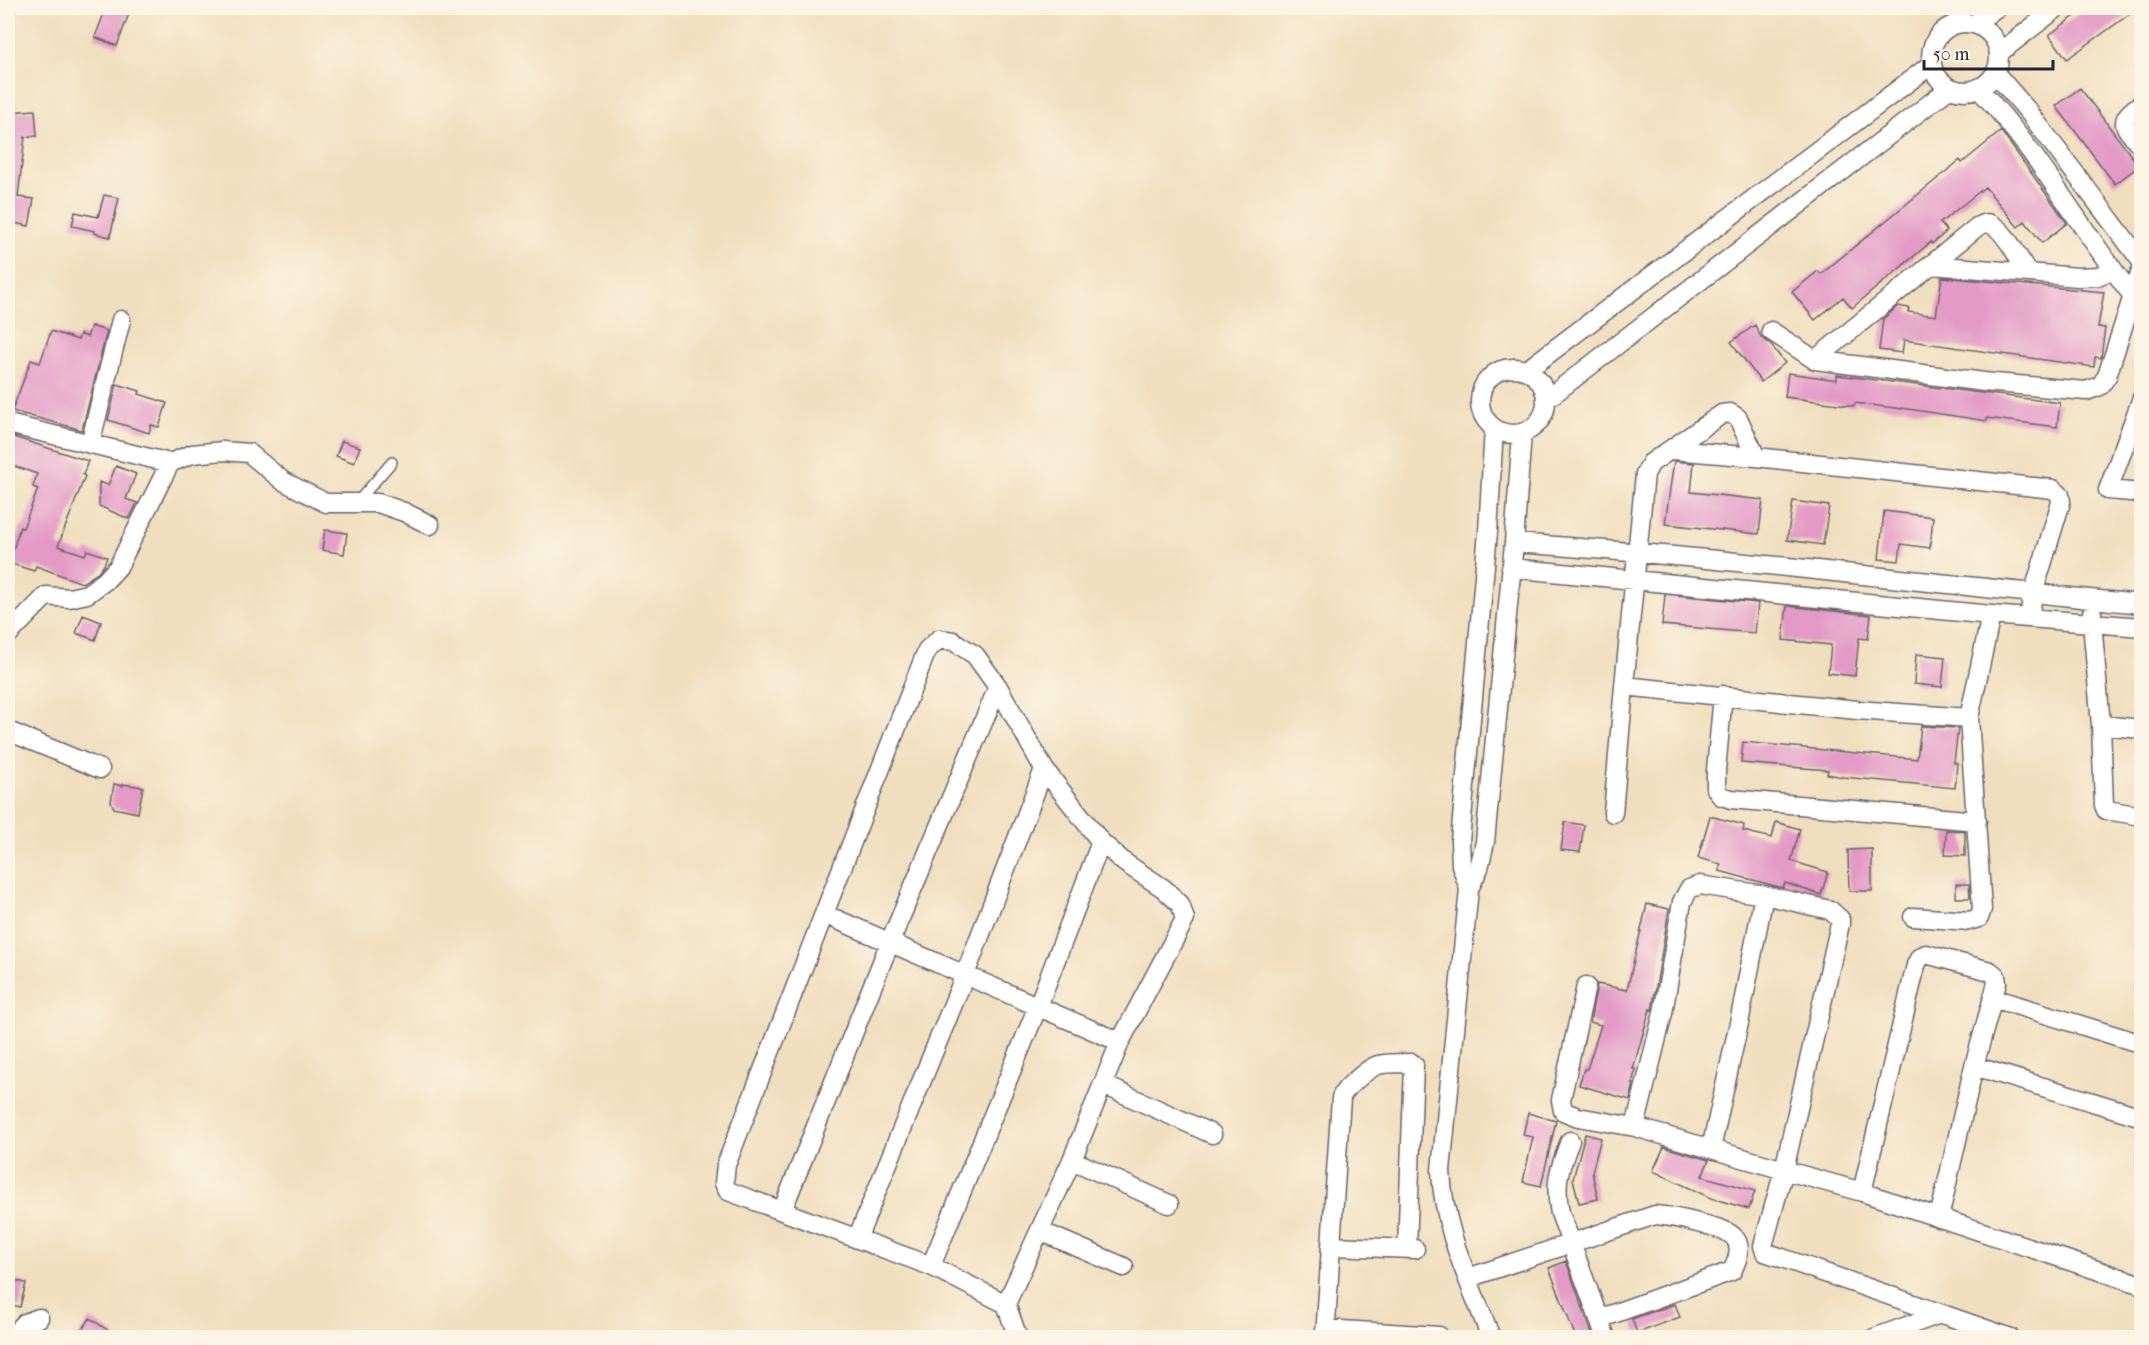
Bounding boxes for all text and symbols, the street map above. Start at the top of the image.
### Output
scale bar [1924,33,2053,71]
text: 50 m [1933,44,1970,65]

